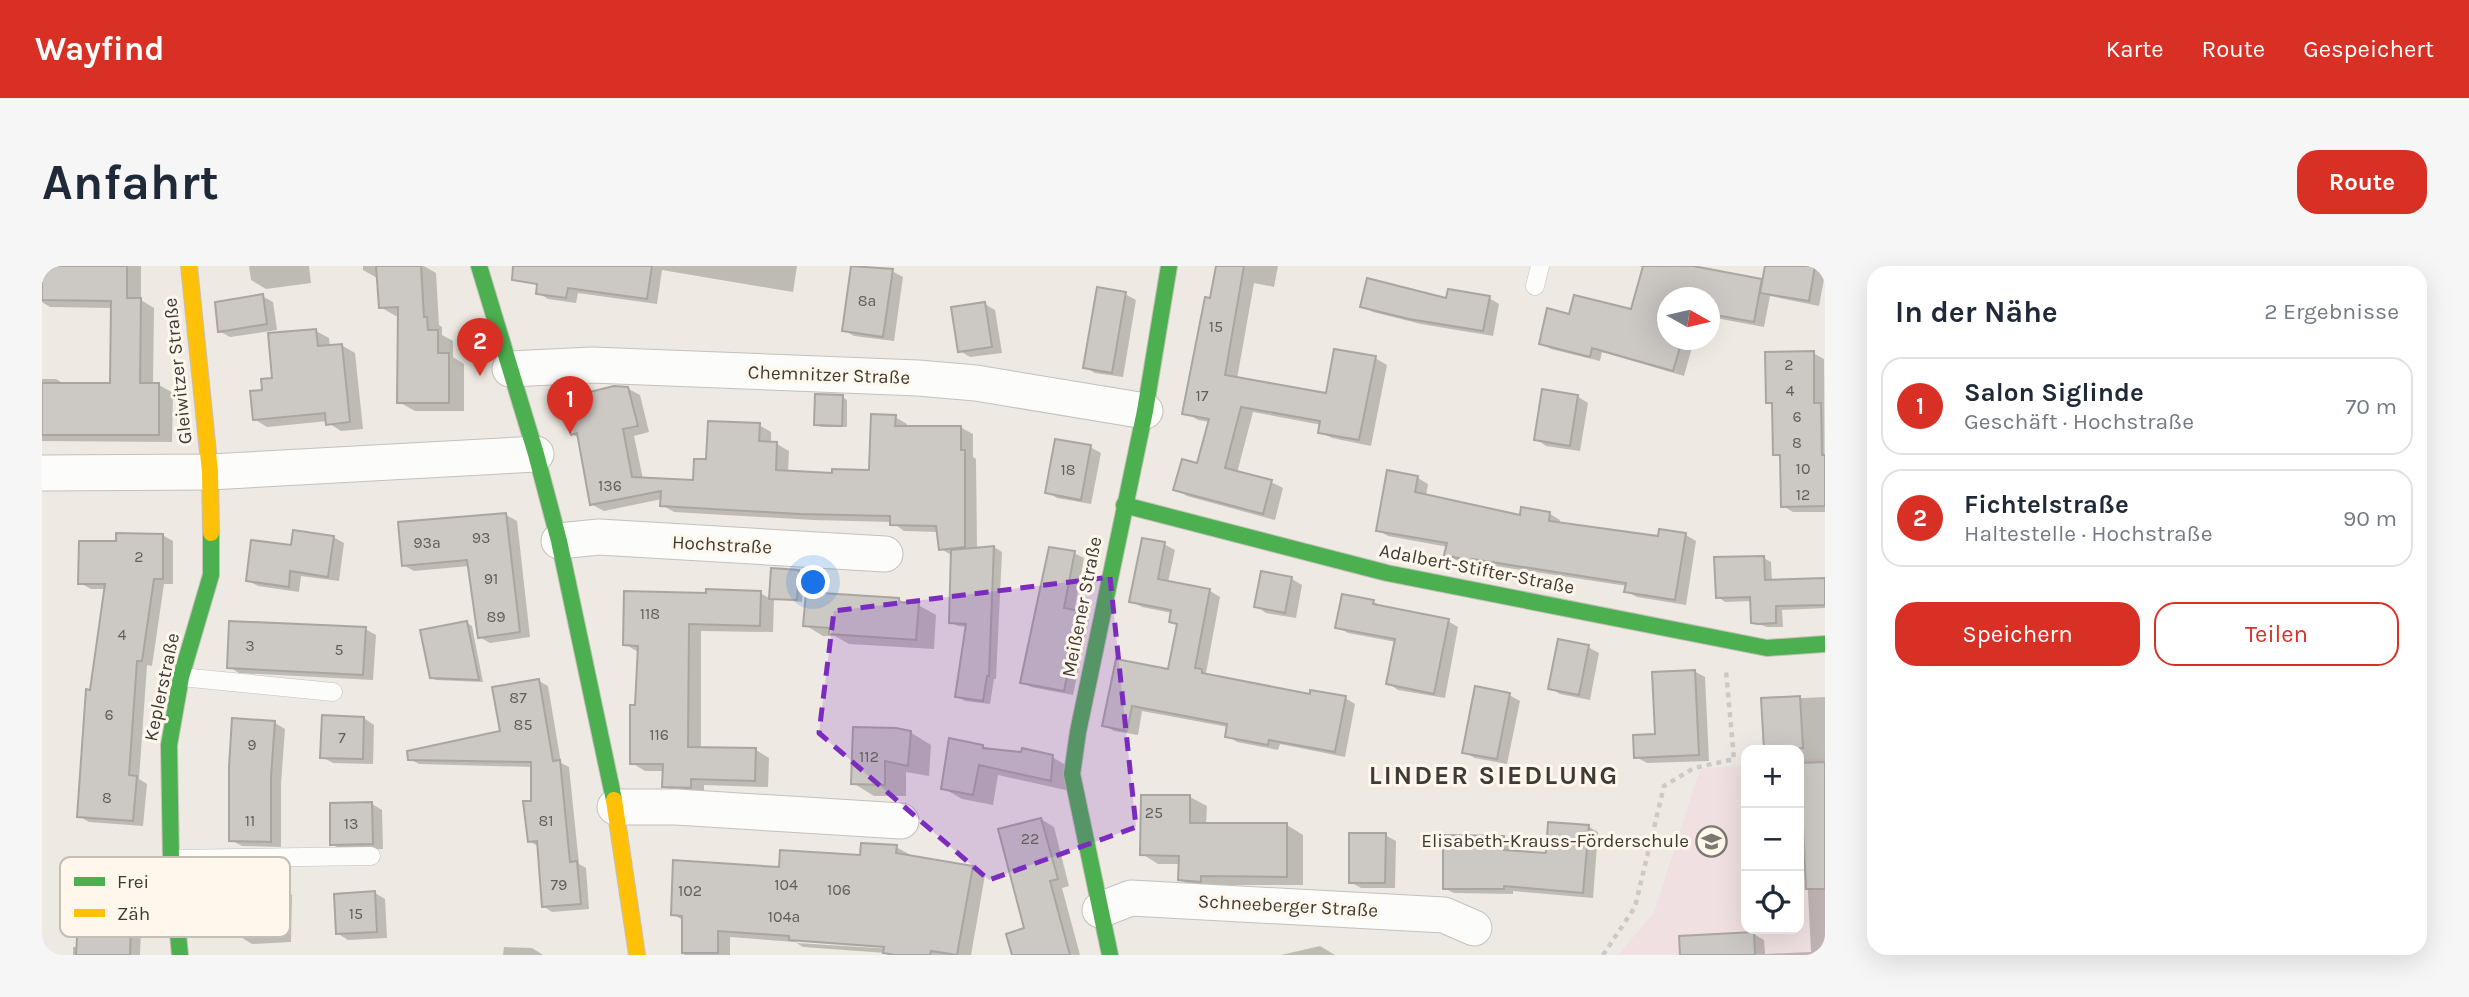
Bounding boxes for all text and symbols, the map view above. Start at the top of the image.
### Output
text: Wayfind [35,30,165,68]
text: Karte [2106,35,2164,63]
text: Route [2202,35,2265,63]
text: Gespeichert [2303,35,2434,63]
button: Route [2297,150,2427,214]
text: Anfahrt [42,154,219,211]
north arrow [1657,287,1720,350]
house number: 8a [858,291,876,310]
text: In der Nähe [1895,294,2058,330]
street label: Gleiwitzer Straße [159,297,197,445]
text: 2 Ergebnisse [2264,298,2399,325]
house number: 15 [1209,317,1223,336]
pin: 2 [457,318,503,376]
house number: 2 [1784,355,1794,374]
street label: Chemnitzer Straße [747,361,911,389]
pin: 1 [547,376,593,434]
text: Salon Siglinde [1964,377,2144,408]
house number: 4 [1786,381,1795,400]
house number: 17 [1196,386,1209,405]
text: 1 [1916,393,1924,420]
text: 70 m [2346,393,2397,420]
house number: 6 [1792,407,1802,426]
text: Geschäft · Hochstraße [1964,408,2194,435]
house number: 8 [1792,433,1802,452]
house number: 10 [1796,459,1810,478]
house number: 18 [1060,460,1076,479]
house number: 136 [598,476,622,495]
house number: 12 [1796,485,1810,504]
text: Fichtelstraße [1964,489,2129,520]
text: 2 [1913,505,1927,532]
text: 90 m [2343,505,2397,532]
text: Haltestelle · Hochstraße [1964,520,2213,547]
house number: 93 [472,528,490,547]
street label: Hochstraße [671,531,773,559]
house number: 93a [413,533,441,552]
street label: Meißener Straße [1058,535,1106,679]
street label: Adalbert-Stifter-Straße [1378,539,1576,599]
house number: 2 [134,547,144,566]
your location [796,565,830,599]
house number: 91 [484,569,498,588]
button: Speichern [1895,602,2140,666]
button: Teilen [2154,602,2399,666]
house number: 118 [640,604,660,623]
house number: 89 [486,607,506,626]
house number: 4 [118,625,127,644]
street label: Keplerstraße [140,631,184,743]
house number: 3 [245,636,255,655]
house number: 5 [334,640,344,659]
house number: 87 [509,688,527,707]
house number: 6 [104,705,114,724]
house number: 85 [514,715,532,734]
house number: 116 [649,725,669,744]
house number: 7 [338,728,346,747]
house number: 9 [247,735,257,754]
map controls [1741,745,1804,934]
button: + [1741,745,1804,808]
house number: 112 [859,747,879,766]
district label: LINDER SIEDLUNG [1369,760,1619,791]
house number: 8 [102,788,112,807]
house number: 25 [1145,803,1163,822]
button: − [1741,808,1804,871]
house number: 11 [245,811,255,830]
house number: 81 [538,811,554,830]
house number: 13 [344,814,358,833]
school or university icon: Elisabeth-Krauss-Förderschule [1695,824,1729,858]
house number: 22 [1021,829,1039,848]
place label: Elisabeth-Krauss-Förderschule [1421,830,1689,852]
legend [60,857,290,937]
text: Frei [117,871,149,893]
button: locate [1741,871,1804,934]
house number: 79 [551,875,567,894]
house number: 104 [774,875,798,894]
house number: 106 [827,880,851,899]
house number: 102 [678,881,702,900]
street label: Schneeberger Straße [1197,890,1379,922]
text: Zäh [117,903,150,925]
house number: 15 [349,904,363,923]
house number: 104a [768,907,800,926]

